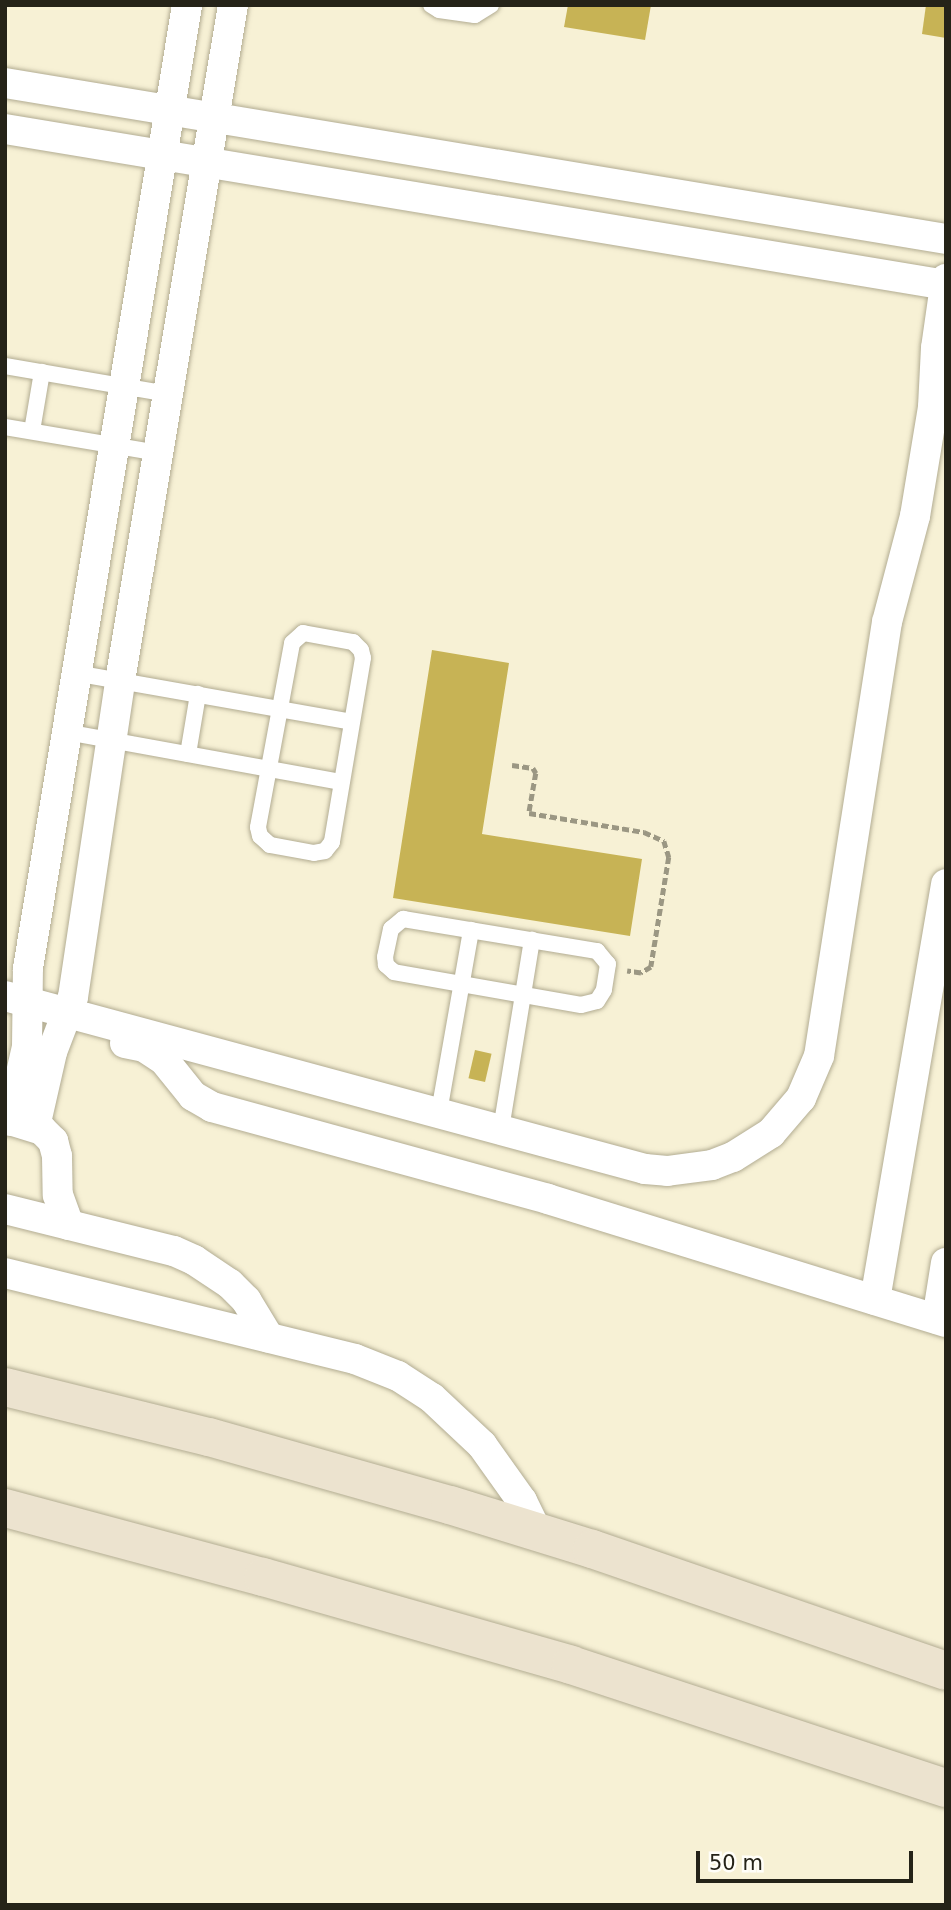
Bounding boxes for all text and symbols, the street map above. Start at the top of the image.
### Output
scale bar [699,1836,916,1880]
text: 50 m [709,1851,763,1875]

